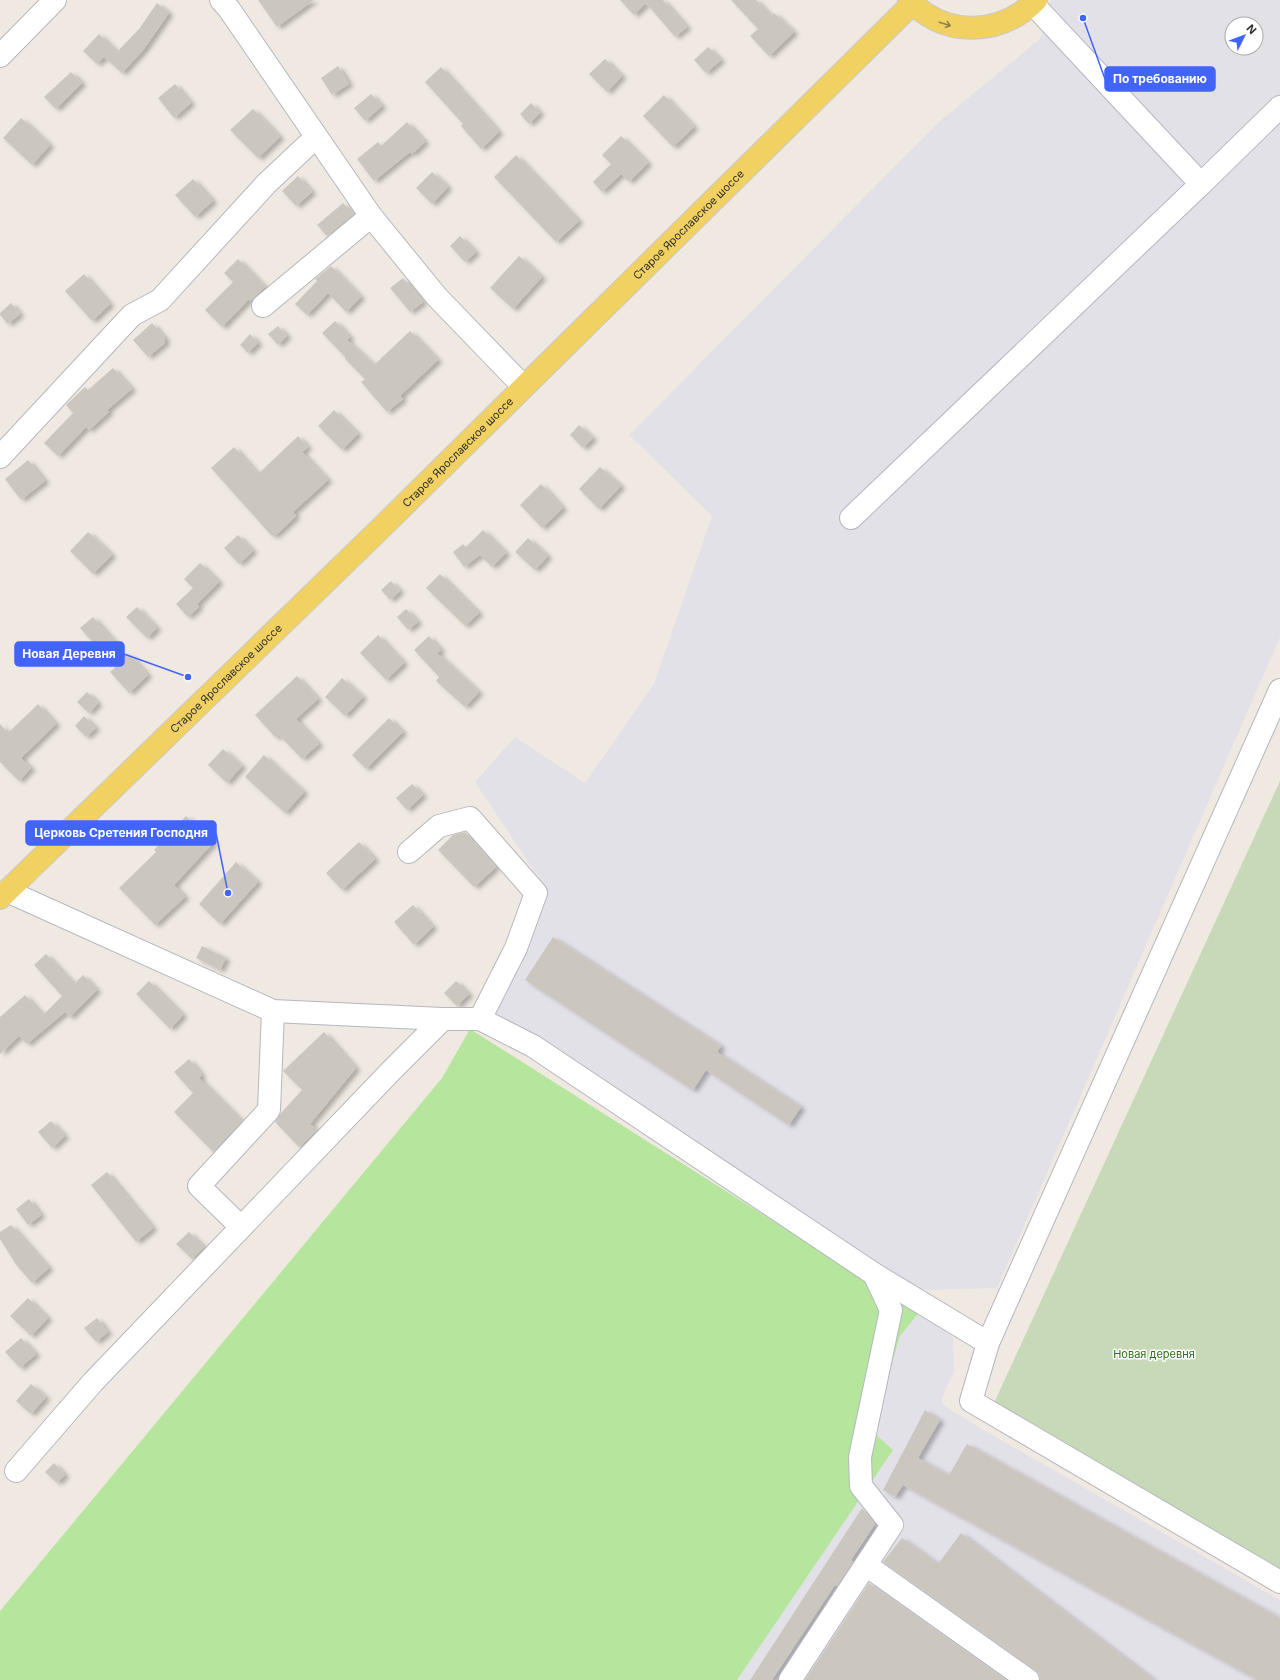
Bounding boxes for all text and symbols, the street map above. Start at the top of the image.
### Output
north arrow [1224,16,1264,56]
one-way arrow [939,20,951,28]
text: N [1243,22,1259,37]
callout: По требованию [1105,67,1215,91]
text: По требованию [1113,71,1207,86]
street label: Старое Ярославское шоссе [630,167,747,282]
street label: Старое Ярославское шоссе [399,394,516,510]
street label: Старое Ярославское шоссе [167,621,285,736]
callout: Новая Деревня [15,642,124,666]
text: Новая Деревня [22,646,116,661]
callout: Церковь Сретения Господня [26,821,216,845]
text: Церковь Сретения Господня [34,825,208,840]
park label: Новая деревня [1113,1347,1195,1361]

